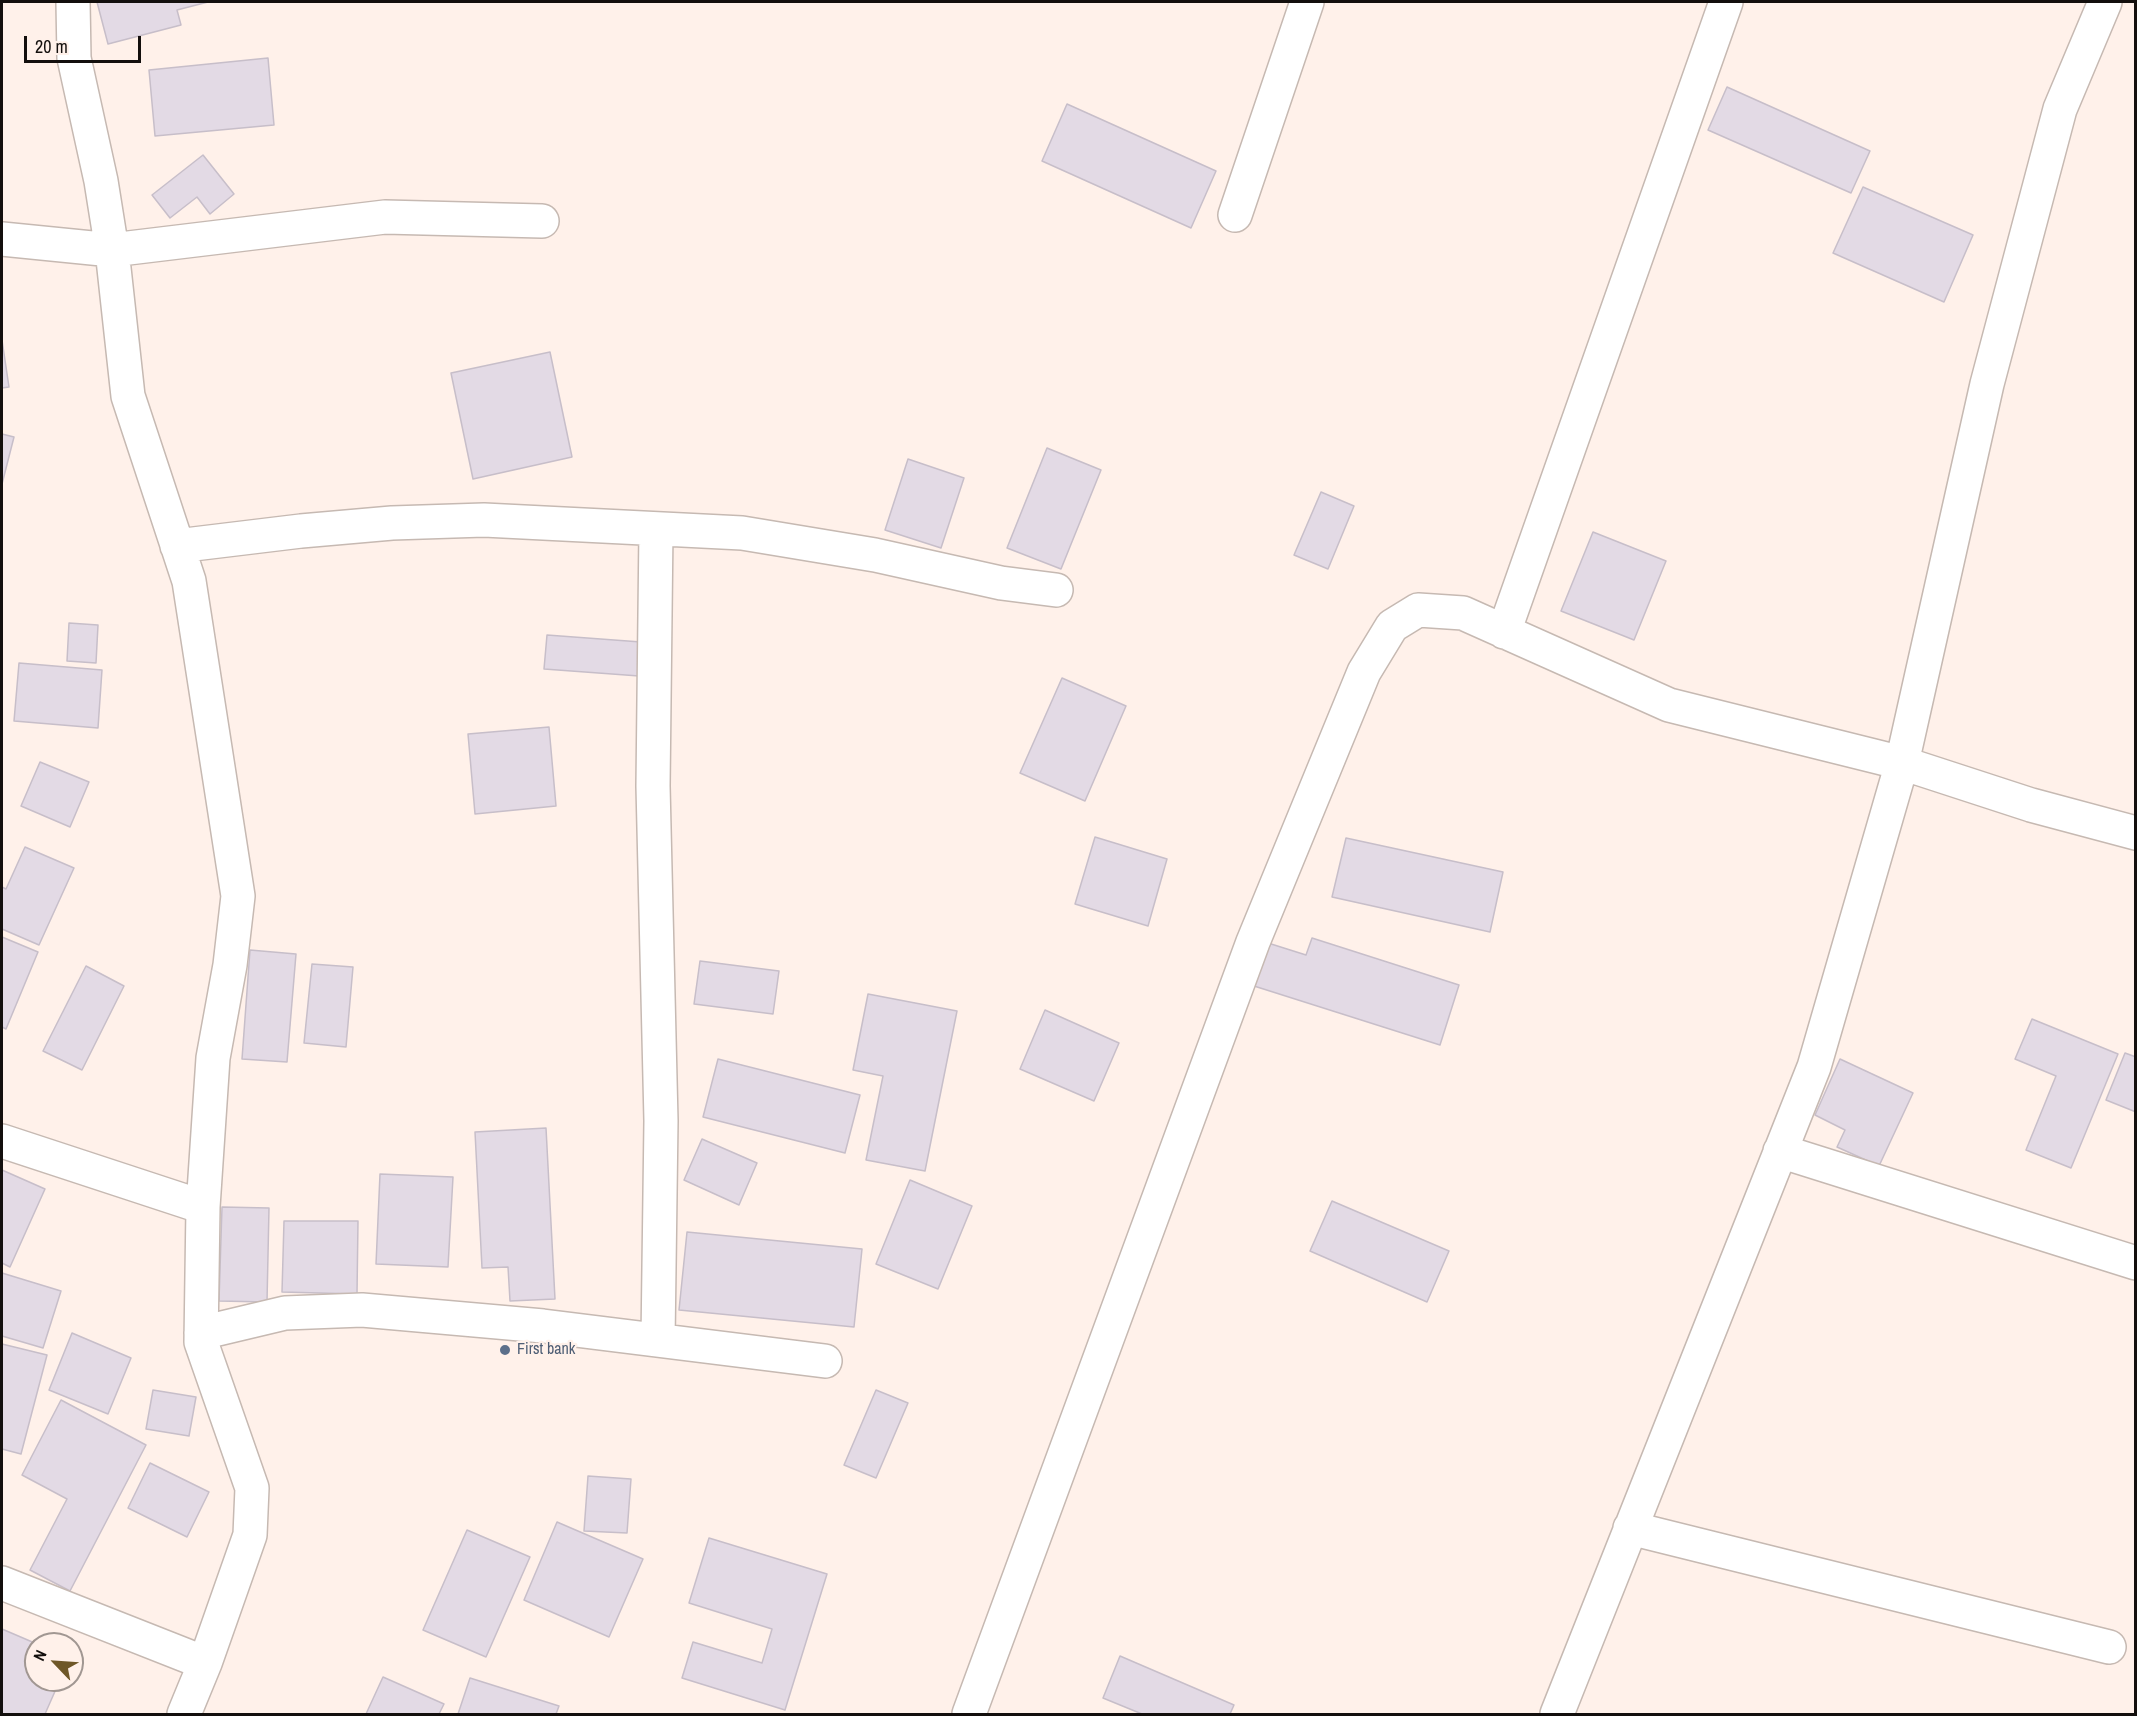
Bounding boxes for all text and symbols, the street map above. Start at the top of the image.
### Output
scale bar [27,24,144,62]
text: 20 m [35,34,68,59]
place label: First bank [517,1340,575,1360]
marker: First bank [498,1343,512,1357]
north arrow [24,1632,84,1692]
text: N [28,1646,51,1664]

